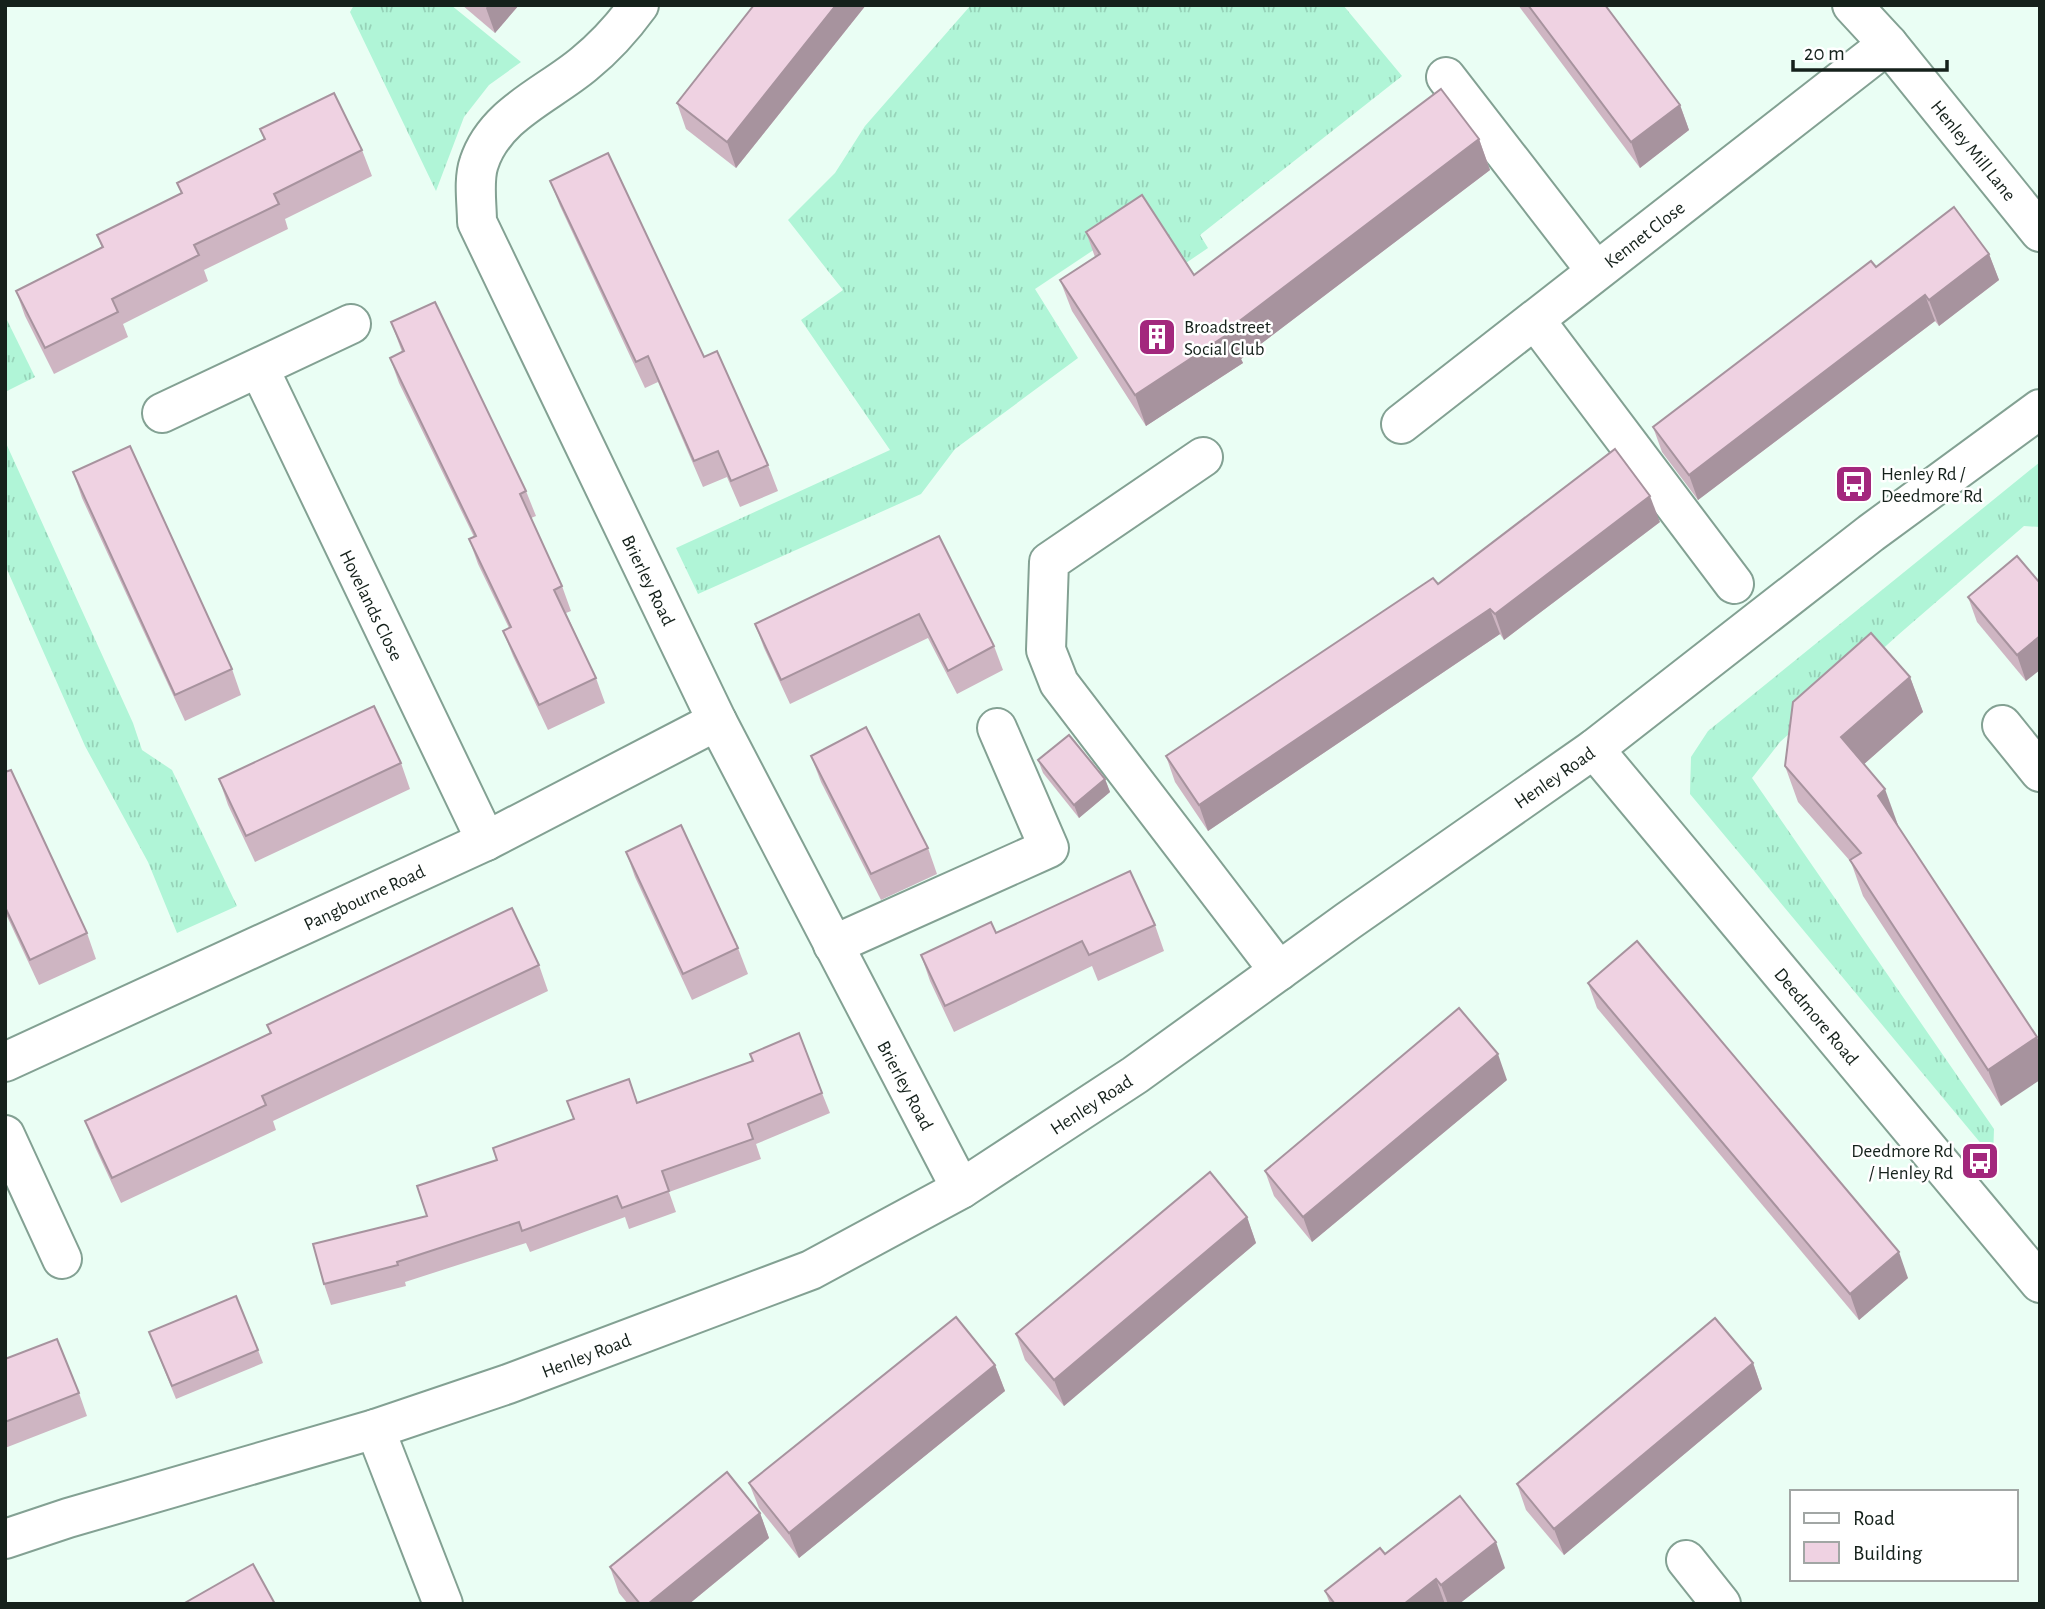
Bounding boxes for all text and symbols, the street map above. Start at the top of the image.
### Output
scale bar [1793,28,1947,72]
text: 20 m [1804,43,1845,64]
street label: Henley Mill Lane [1927,97,2019,205]
street label: Kennet Close [1601,198,1689,272]
building icon: Broadstreet Social Club [1136,316,1178,358]
place label: Broadstreet Social Club [1184,318,1271,359]
bus stop icon: Henley Rd / Deedmore Rd [1833,463,1875,505]
place label: Henley Rd / Deedmore Rd [1881,465,1983,506]
street label: Brierley Road [618,532,678,629]
street label: Hovelands Close [336,547,406,664]
street label: Henley Road [1511,743,1599,813]
street label: Pangbourne Road [301,862,428,935]
street label: Deedmore Road [1770,965,1862,1069]
street label: Brierley Road [873,1038,936,1134]
street label: Henley Road [1047,1072,1136,1139]
bus stop icon: Deedmore Rd / Henley Rd [1959,1140,2001,1182]
place label: Deedmore Rd / Henley Rd [1851,1142,1953,1183]
street label: Henley Road [539,1331,634,1382]
legend [1790,1490,2017,1581]
text: Road [1853,1508,1895,1529]
text: Building [1853,1543,1923,1564]

